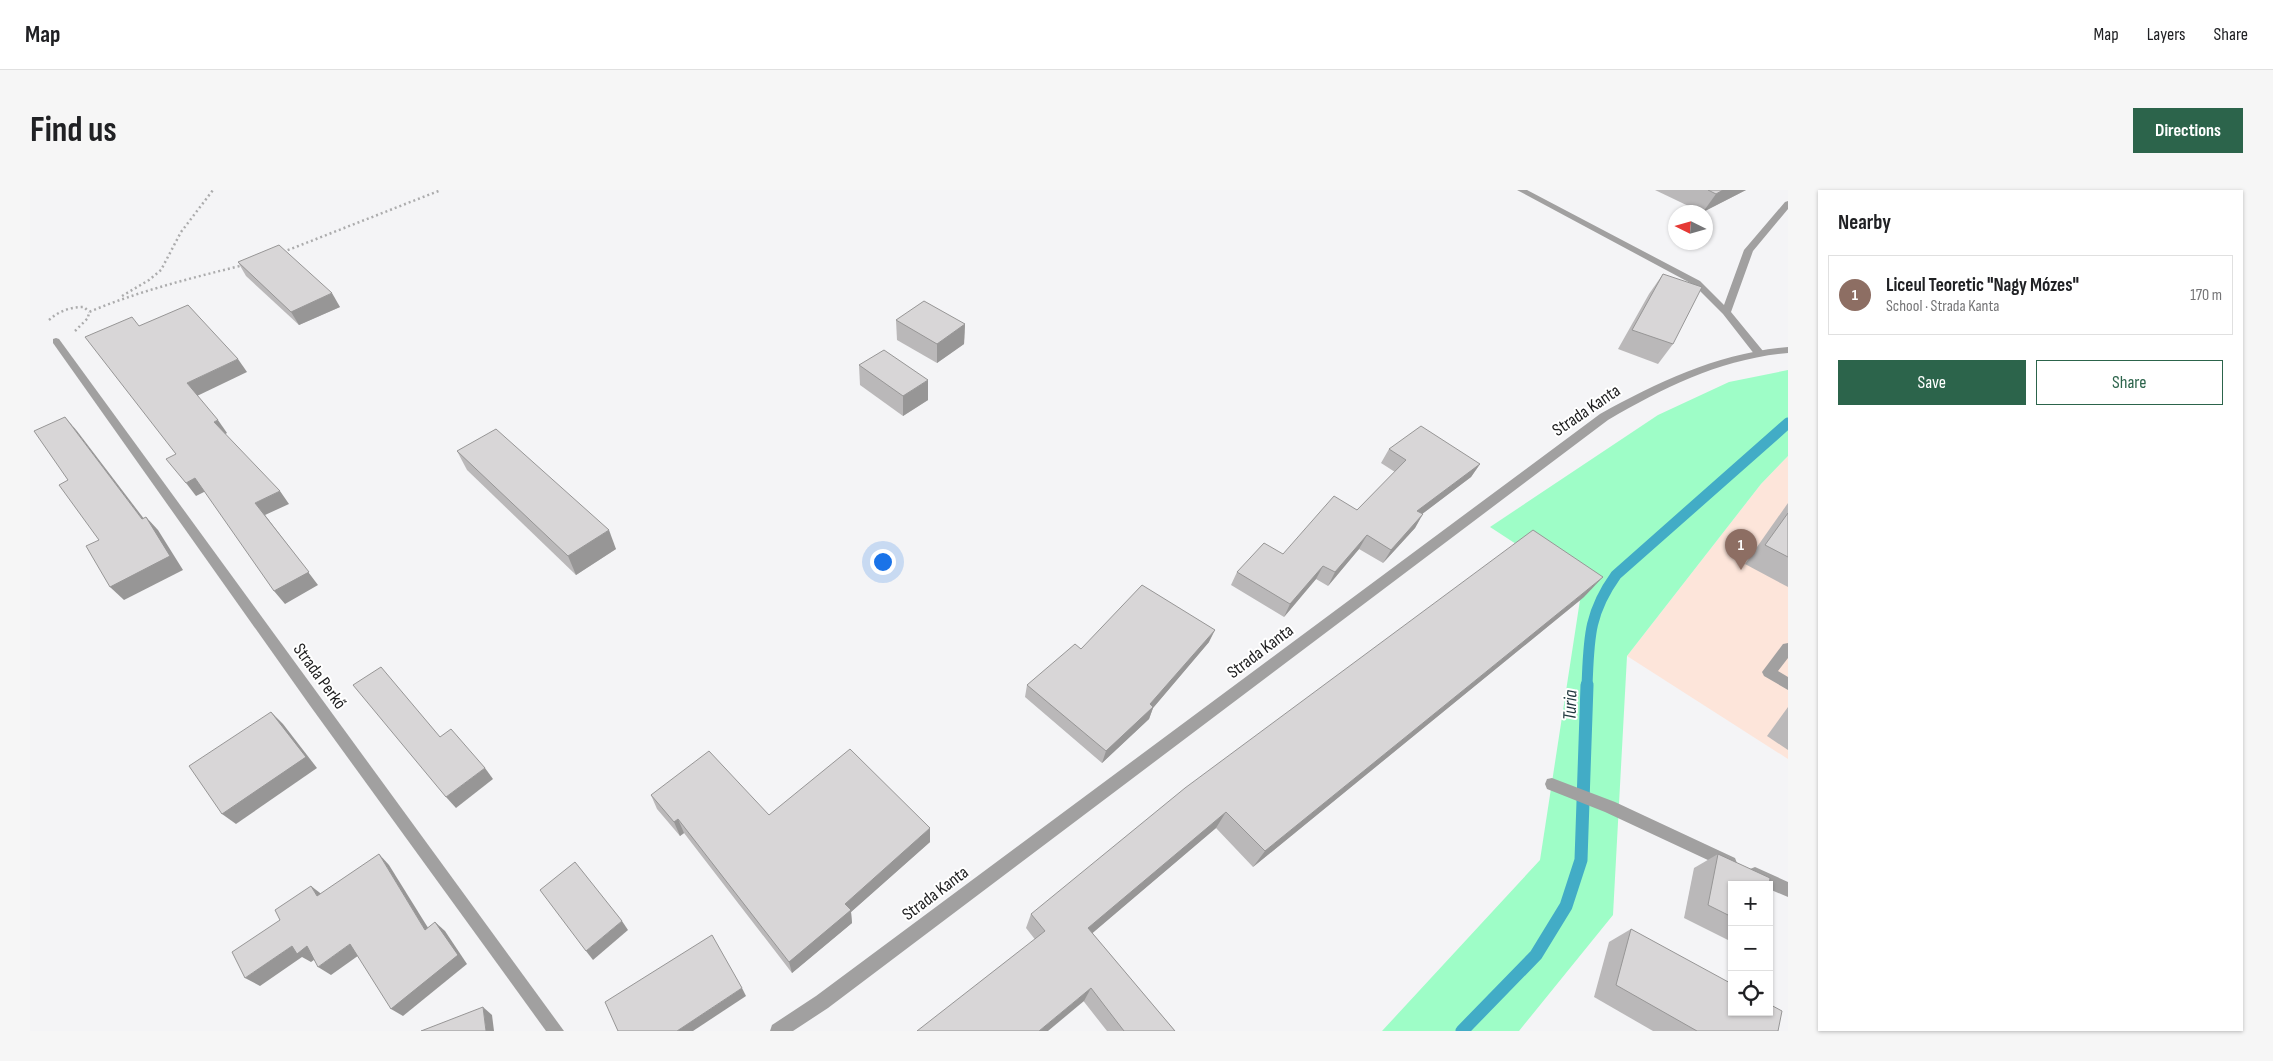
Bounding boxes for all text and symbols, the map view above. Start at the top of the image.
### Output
text: Map [25,20,60,49]
text: Map [2094,24,2119,45]
text: Layers [2147,24,2186,45]
text: Share [2214,24,2248,45]
button: Directions [2133,108,2243,153]
text: Find us [30,109,117,152]
north arrow [1668,205,1713,250]
text: Nearby [1838,210,1891,235]
text: Liceul Teoretic "Nagy Mózes" [1886,274,2079,297]
text: 1 [1852,286,1858,305]
text: 170 m [2190,286,2222,305]
text: School · Strada Kanta [1886,297,1999,316]
button: Save [1838,360,2026,405]
button: Share [2036,360,2223,405]
street label: Strada Kanta [1548,380,1624,441]
pin: 1 [1725,529,1757,570]
your location [870,549,896,575]
street label: Strada Kanta [1223,620,1298,683]
street label: Strada Perkő [289,639,351,713]
water label: Turia [1558,689,1583,721]
street label: Strada Kanta [898,862,973,925]
map controls [1728,881,1773,1016]
button: + [1728,881,1773,926]
button: − [1728,926,1773,971]
button: locate [1728,971,1773,1016]

